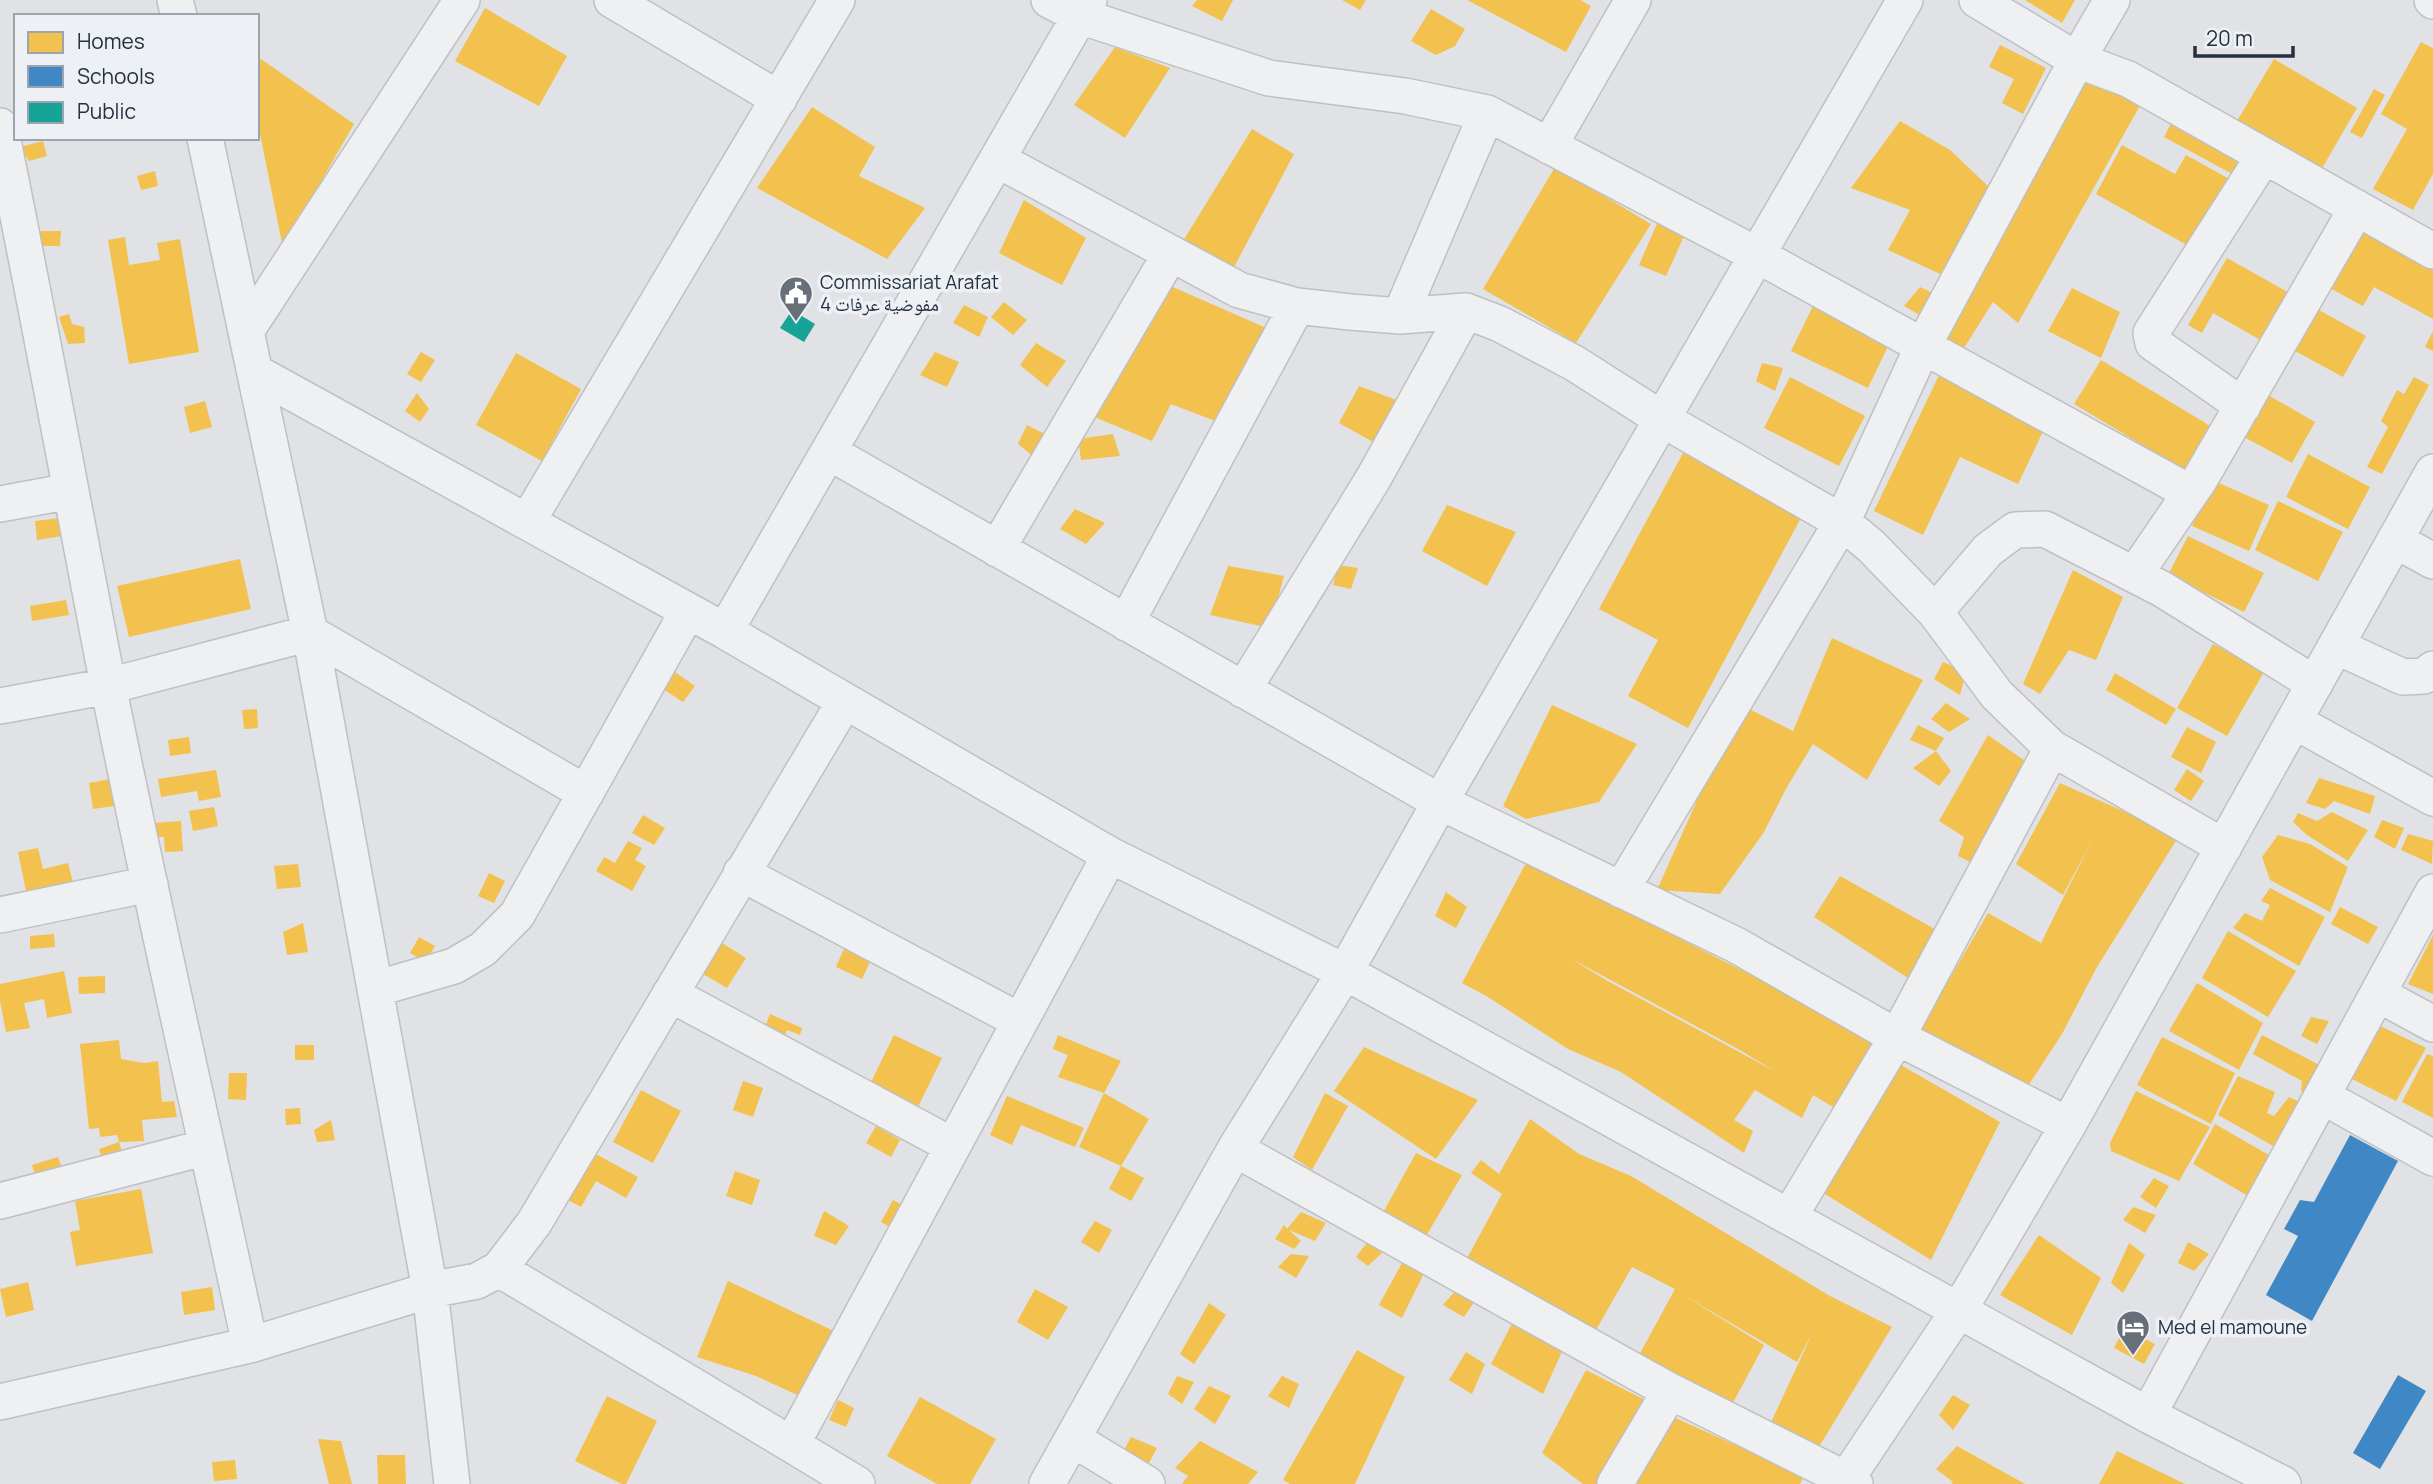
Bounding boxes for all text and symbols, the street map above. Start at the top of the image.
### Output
legend [14,14,259,140]
scale bar [2195,14,2293,58]
text: 20 m [2206,24,2253,52]
text: Homes [77,27,145,55]
text: Schools [77,62,155,90]
text: Public [77,97,136,125]
place label: Commissariat Arafat 4 مفوضية عرفات [820,269,999,317]
public building icon: Commissariat Arafat 4 مفوضية عرفات [777,274,815,323]
hotel icon: Med el mamoune [2114,1308,2152,1357]
place label: Med el mamoune [2158,1314,2307,1340]

